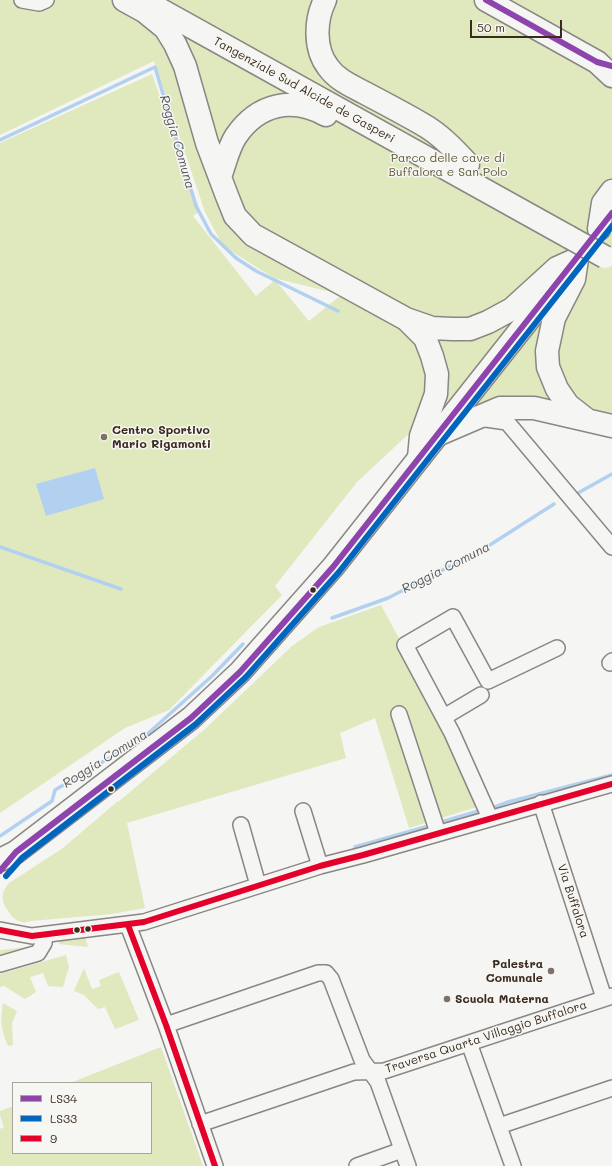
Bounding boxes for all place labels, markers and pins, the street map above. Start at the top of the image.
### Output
place label: Centro Sportivo Mario Rigamonti [112,423,211,451]
marker: Centro Sportivo Mario Rigamonti [99,432,109,442]
unlabelled marker [308,585,318,595]
unlabelled marker [106,784,116,794]
unlabelled marker [83,924,93,934]
unlabelled marker [72,925,82,935]
place label: Palestra Comunale [486,957,543,985]
marker: Palestra Comunale [546,966,556,976]
place label: Scuola Materna [455,992,549,1006]
marker: Scuola Materna [442,994,452,1004]

